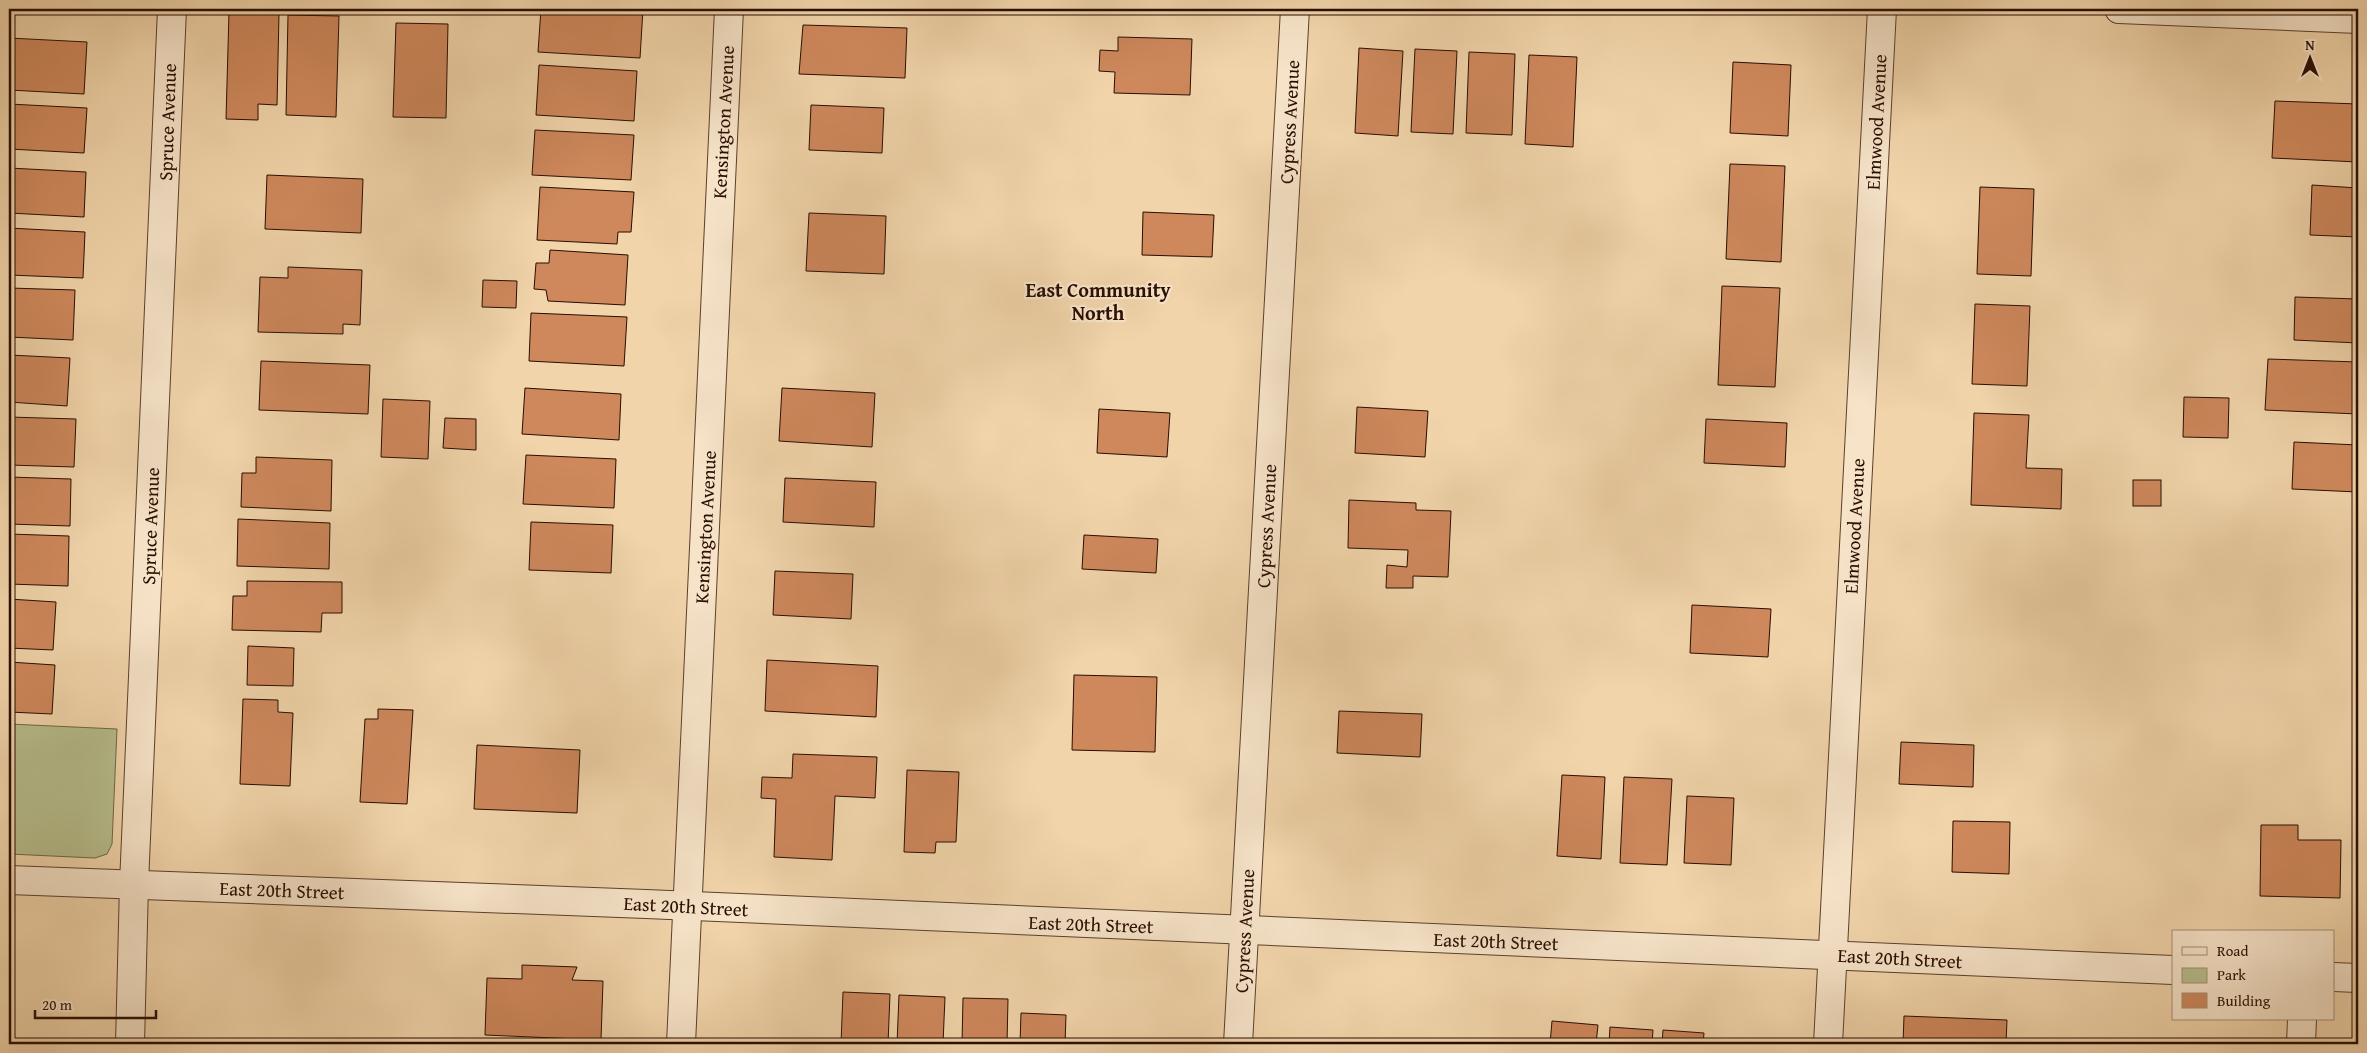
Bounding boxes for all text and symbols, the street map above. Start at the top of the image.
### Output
north arrow [2284,32,2334,82]
text: N [2305,35,2315,55]
street label: Kensington Avenue [705,45,741,199]
street label: Elmwood Avenue [1858,53,1894,191]
street label: Cypress Avenue [1272,59,1306,185]
street label: Spruce Avenue [151,63,183,181]
district label: East Community North [1025,275,1171,327]
street label: Kensington Avenue [687,450,723,604]
street label: Elmwood Avenue [1836,457,1872,595]
street label: Cypress Avenue [1249,463,1283,589]
street label: Spruce Avenue [134,467,166,585]
street label: Cypress Avenue [1227,868,1261,994]
street label: East 20th Street [219,874,345,906]
street label: East 20th Street [623,889,749,923]
street label: East 20th Street [1028,908,1154,940]
street label: East 20th Street [1433,925,1559,957]
legend [2172,930,2334,1020]
text: Road [2217,940,2248,961]
street label: East 20th Street [1837,941,1963,975]
text: Park [2217,964,2246,985]
scale bar [35,988,156,1020]
text: Building [2217,990,2271,1011]
text: 20 m [42,994,73,1015]

